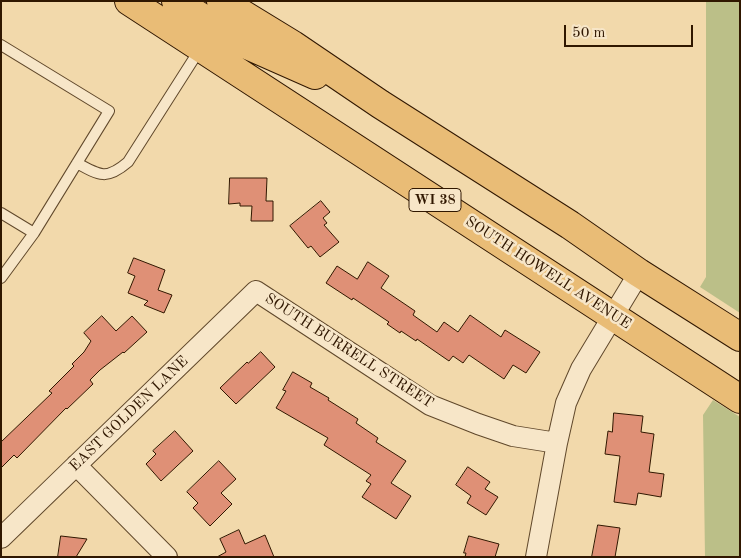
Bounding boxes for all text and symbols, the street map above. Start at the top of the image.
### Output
scale bar [566,15,695,47]
text: 50 m [572,26,606,41]
road number: WI 38 [409,188,461,212]
street label: SOUTH HOWELL AVENUE [462,213,634,333]
street label: SOUTH BURRELL STREET [261,290,437,412]
street label: EAST GOLDEN LANE [66,352,192,476]

